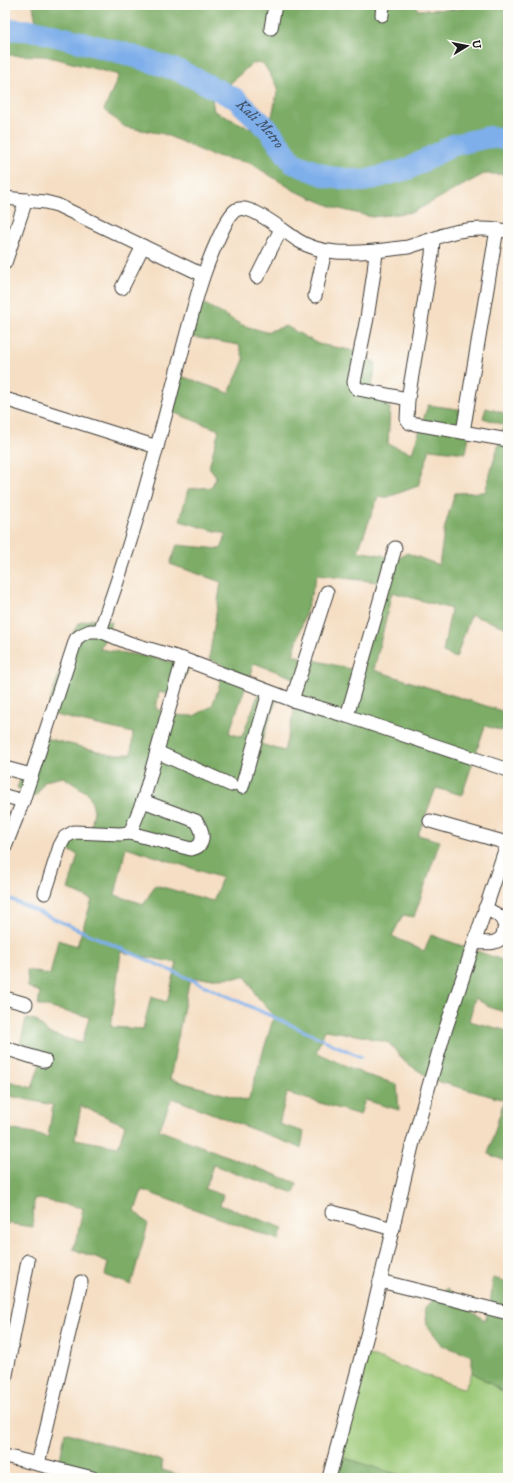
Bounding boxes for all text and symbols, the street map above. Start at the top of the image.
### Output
north arrow [447,26,487,66]
text: U [468,39,484,50]
water label: Kali Metro [232,94,289,152]

